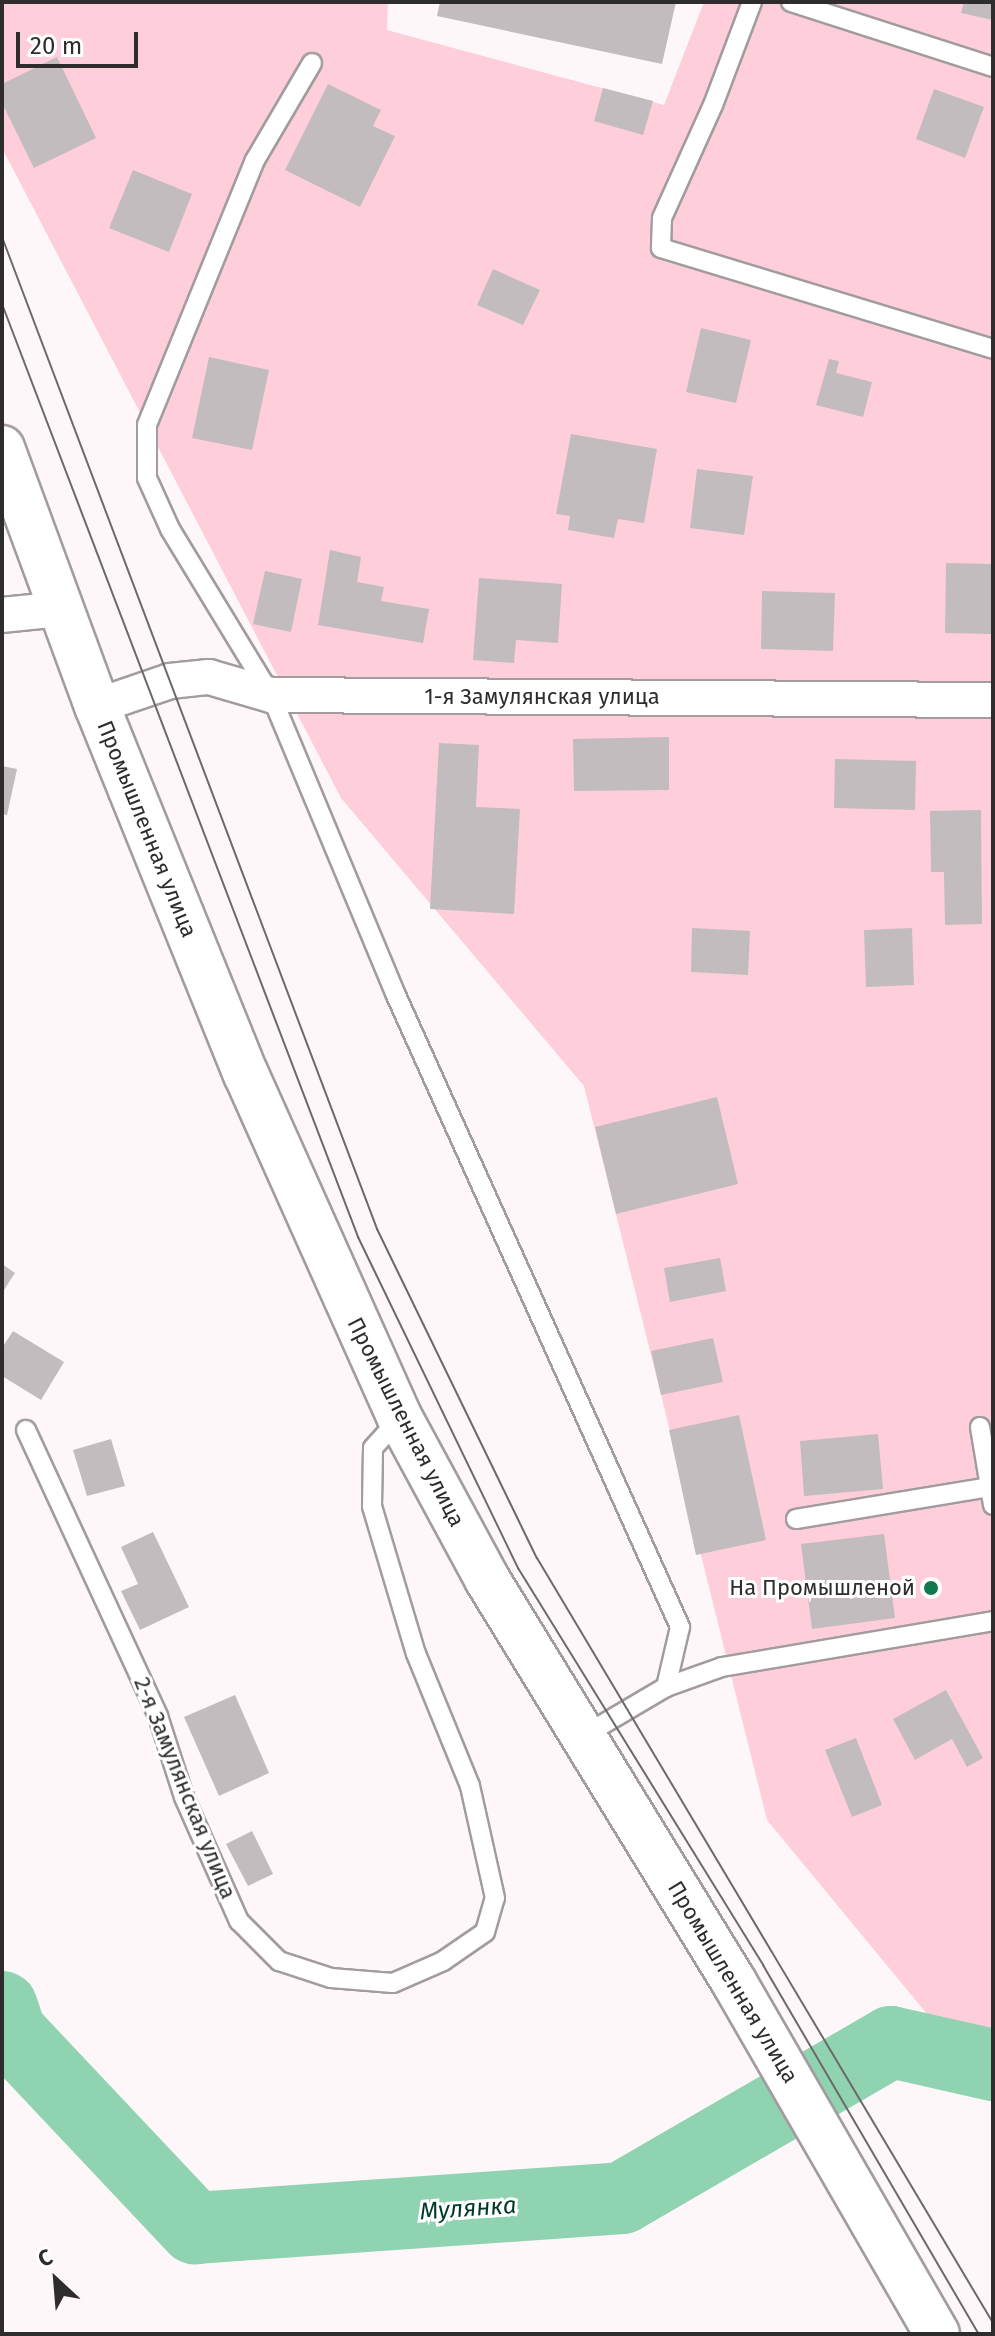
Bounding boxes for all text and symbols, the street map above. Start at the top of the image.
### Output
scale bar [20,16,142,66]
text: 20 m [30,32,82,60]
street label: 1-я Замулянская улица [424,684,660,710]
street label: Промышленная улица [91,717,203,941]
street label: Промышленная улица [342,1313,470,1531]
place label: На Промышленой [729,1575,915,1601]
marker: На Промышленой [922,1579,940,1597]
street label: 2-я Замулянская улица [128,1673,242,1903]
street label: Промышленная улица [662,1876,804,2088]
water label: Мулянка [419,2191,517,2227]
north arrow [16,2240,96,2320]
text: С [34,2243,57,2273]

